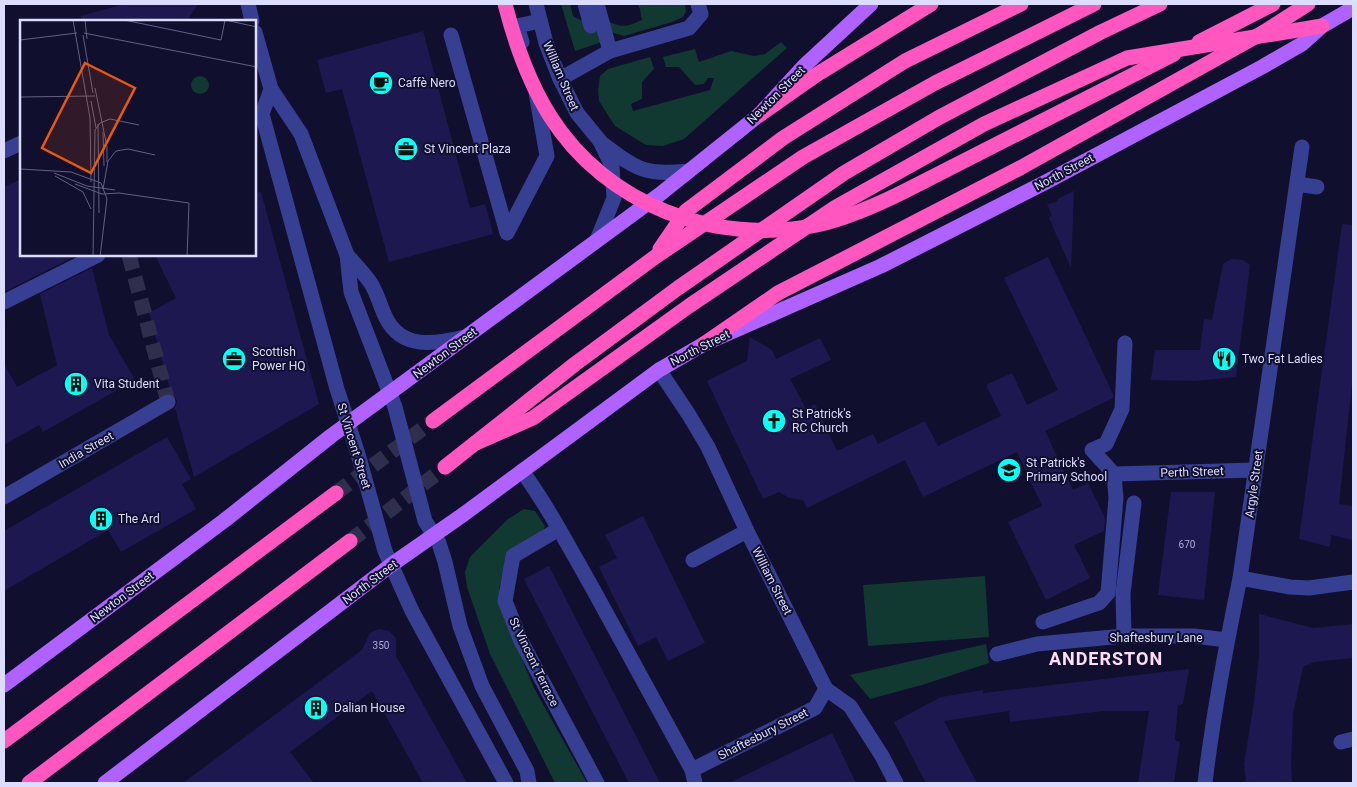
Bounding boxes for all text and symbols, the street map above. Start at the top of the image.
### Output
inset map [20,20,256,256]
street label: William Street [540,39,582,113]
street label: Newton Street [744,63,808,127]
cafe icon: Caffè Nero [368,70,394,96]
place label: Caffè Nero [398,76,456,90]
office icon: St Vincent Plaza [393,136,419,162]
place label: St Vincent Plaza [424,142,511,156]
street label: North Street [1032,151,1096,193]
street label: Newton Street [410,325,480,381]
street label: North Street [668,327,732,369]
place label: Scottish Power HQ [252,345,306,373]
office icon: Scottish Power HQ [221,346,247,372]
restaurant icon: Two Fat Ladies [1211,346,1237,372]
place label: Two Fat Ladies [1242,352,1323,366]
building icon: Vita Student [63,371,89,397]
place label: Vita Student [94,377,159,391]
street label: St Vincent Street [334,401,374,491]
place label: St Patrick's RC Church [792,407,851,435]
church icon: St Patrick's RC Church [761,408,787,434]
street label: India Street [56,429,116,471]
street label: Argyle Street [1242,449,1266,519]
place label: St Patrick's Primary School [1026,456,1107,484]
school or university icon: St Patrick's Primary School [996,457,1022,483]
street label: Perth Street [1160,464,1224,480]
building icon: The Ard [88,506,114,532]
place label: The Ard [118,512,160,526]
house number: 670 [1179,539,1196,550]
street label: William Street [749,545,795,617]
street label: North Street [340,557,400,607]
street label: Newton Street [87,569,157,625]
street label: St Vincent Terrace [506,615,562,709]
street label: Shaftesbury Lane [1109,631,1203,645]
house number: 350 [373,640,390,651]
district label: ANDERSTON [1049,648,1163,669]
building icon: Dalian House [303,695,329,721]
place label: Dalian House [334,701,405,715]
street label: Shaftesbury Street [716,705,810,763]

